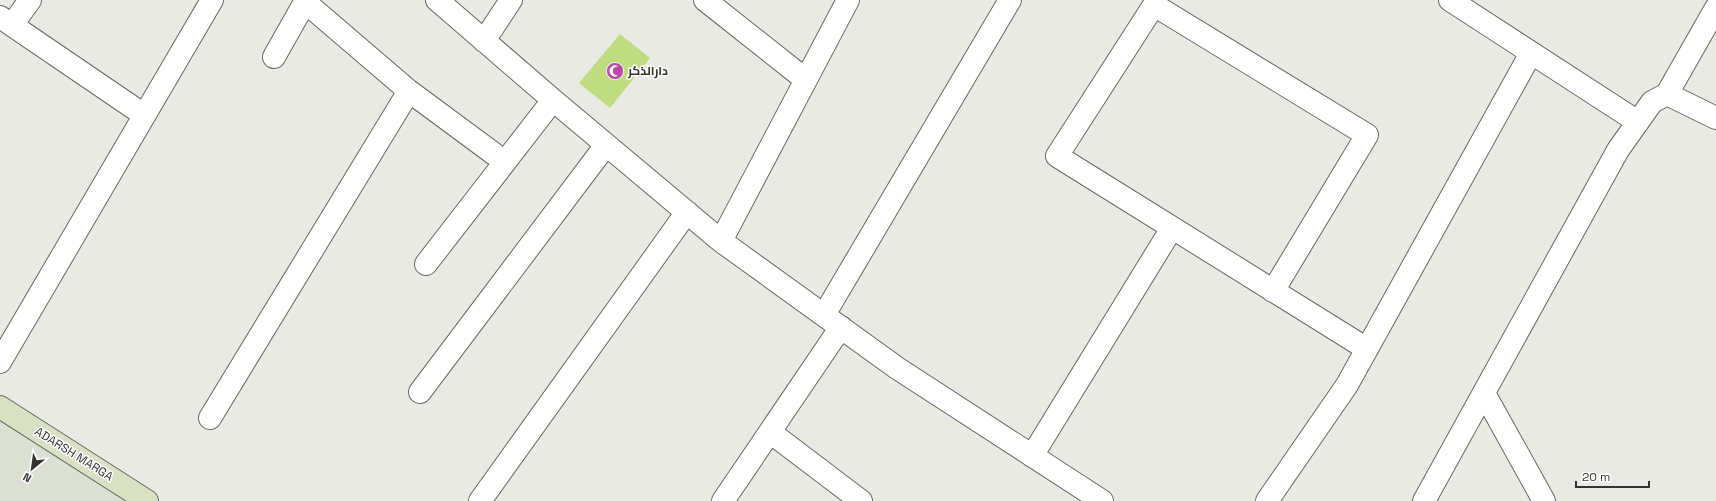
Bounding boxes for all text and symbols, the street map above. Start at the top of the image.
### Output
mosque icon: دارالذکر [605,61,625,81]
place label: دارالذکر [627,63,668,79]
street label: ADARSH MARGA [32,423,117,485]
north arrow [12,449,52,489]
scale bar [1576,463,1649,489]
text: 20 m [1582,469,1610,485]
text: N [21,470,34,486]

